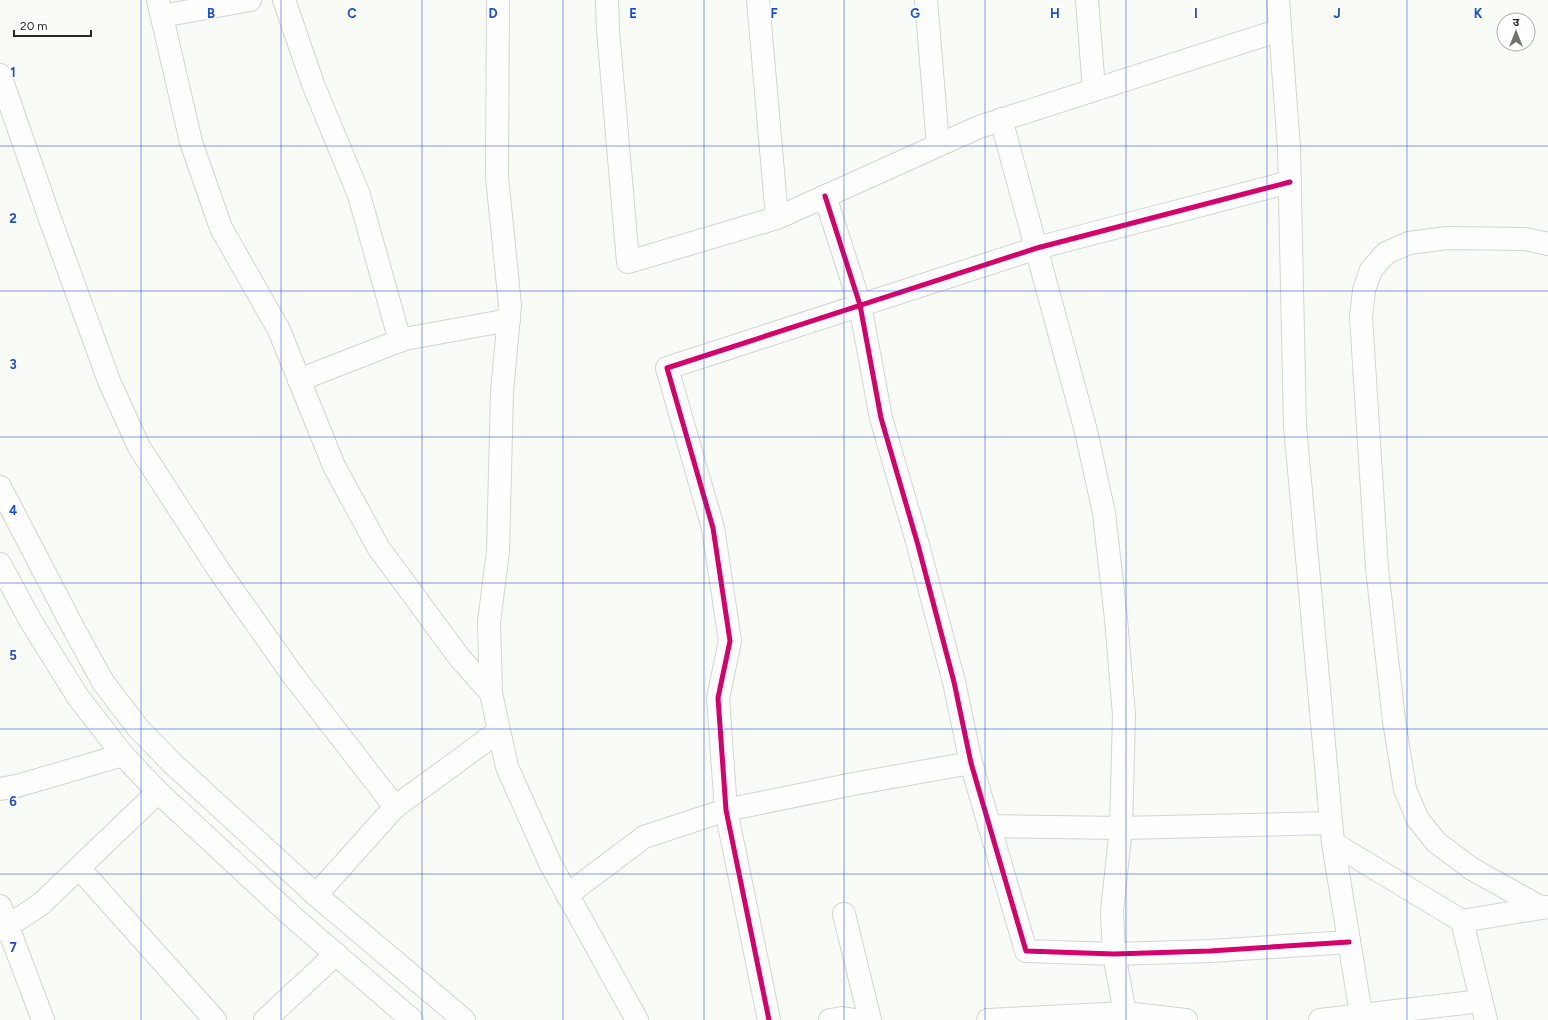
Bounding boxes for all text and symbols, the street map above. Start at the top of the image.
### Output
text: B [207,6,215,21]
text: C [347,6,357,21]
text: D [488,6,498,21]
text: E [629,6,637,21]
text: F [770,6,778,21]
text: G [910,6,920,21]
text: H [1050,6,1060,21]
text: I [1194,6,1198,21]
text: J [1333,6,1341,21]
text: K [1474,6,1483,21]
scale bar [14,12,91,38]
north arrow [1496,12,1536,52]
text: उ [1513,16,1520,29]
text: 20 m [20,19,48,33]
text: 1 [10,65,16,80]
text: 2 [9,211,17,226]
text: 3 [9,357,17,372]
text: 4 [9,503,17,518]
text: 5 [9,648,17,663]
text: 6 [9,794,17,809]
text: 7 [9,940,17,955]

